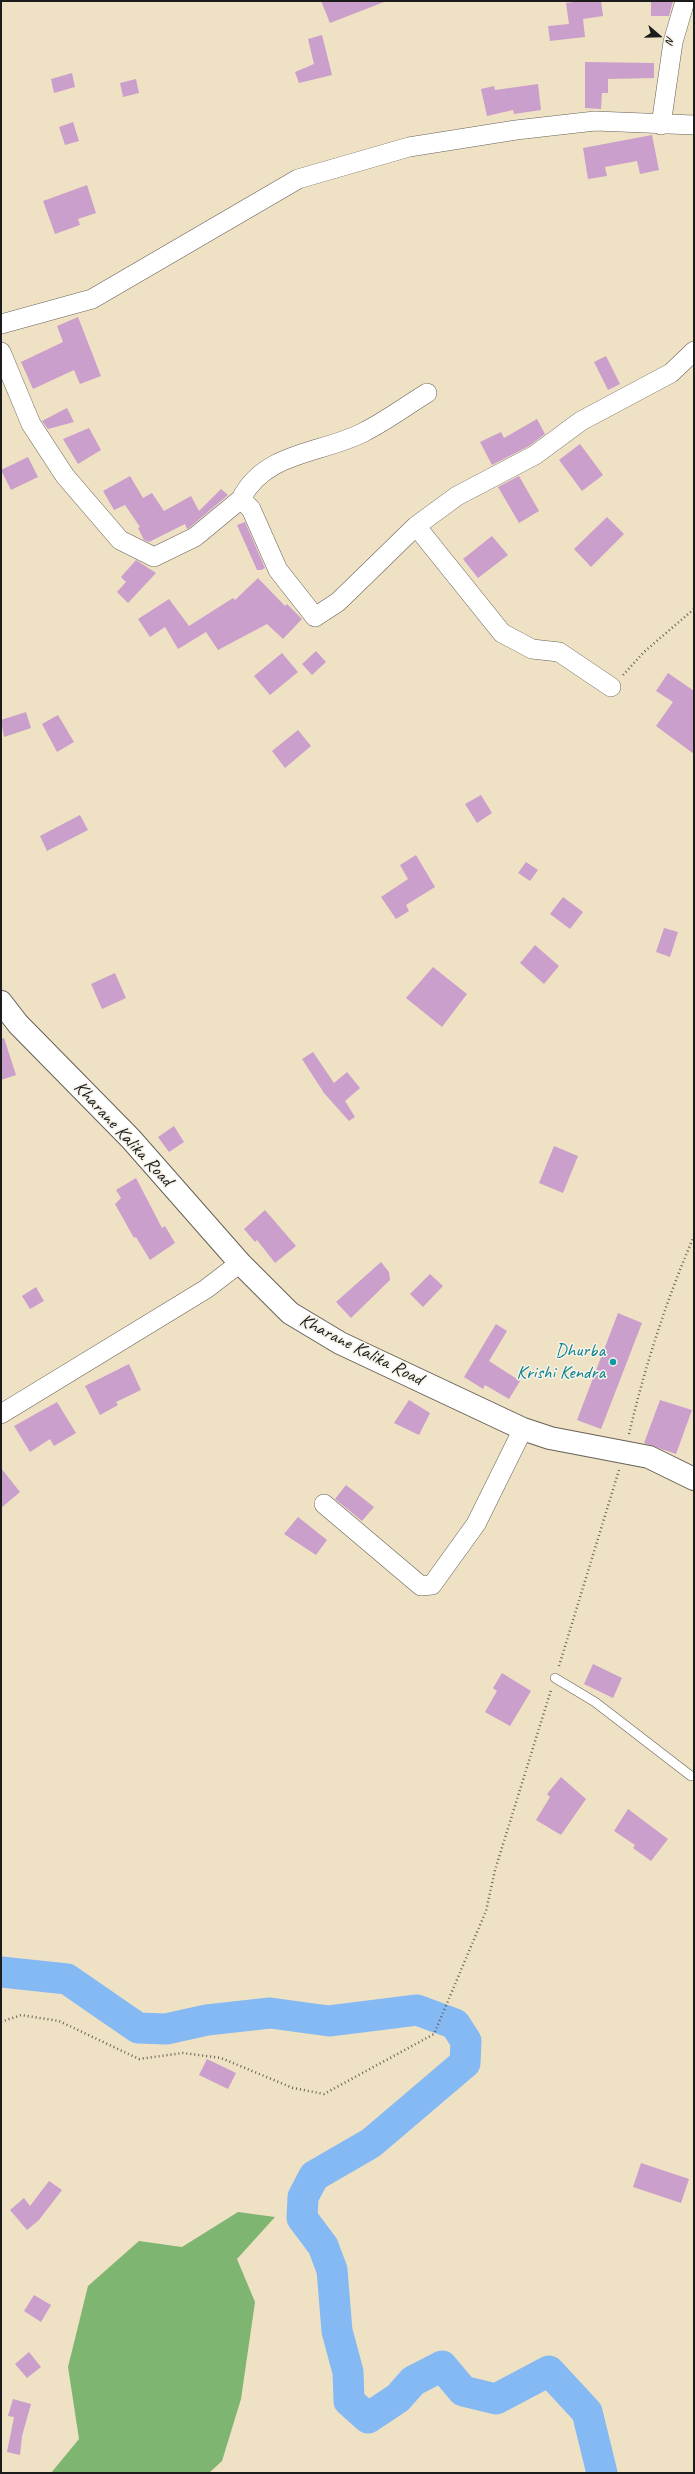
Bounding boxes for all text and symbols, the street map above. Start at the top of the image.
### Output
north arrow [639,16,679,56]
text: N [663,35,678,46]
street label: Kharane Kalika Road [68,1077,178,1191]
street label: Kharane Kalika Road [295,1309,427,1391]
place label: Dhurba Krishi Kendra [516,1340,605,1384]
marker: Dhurba Krishi Kendra [608,1357,618,1367]

